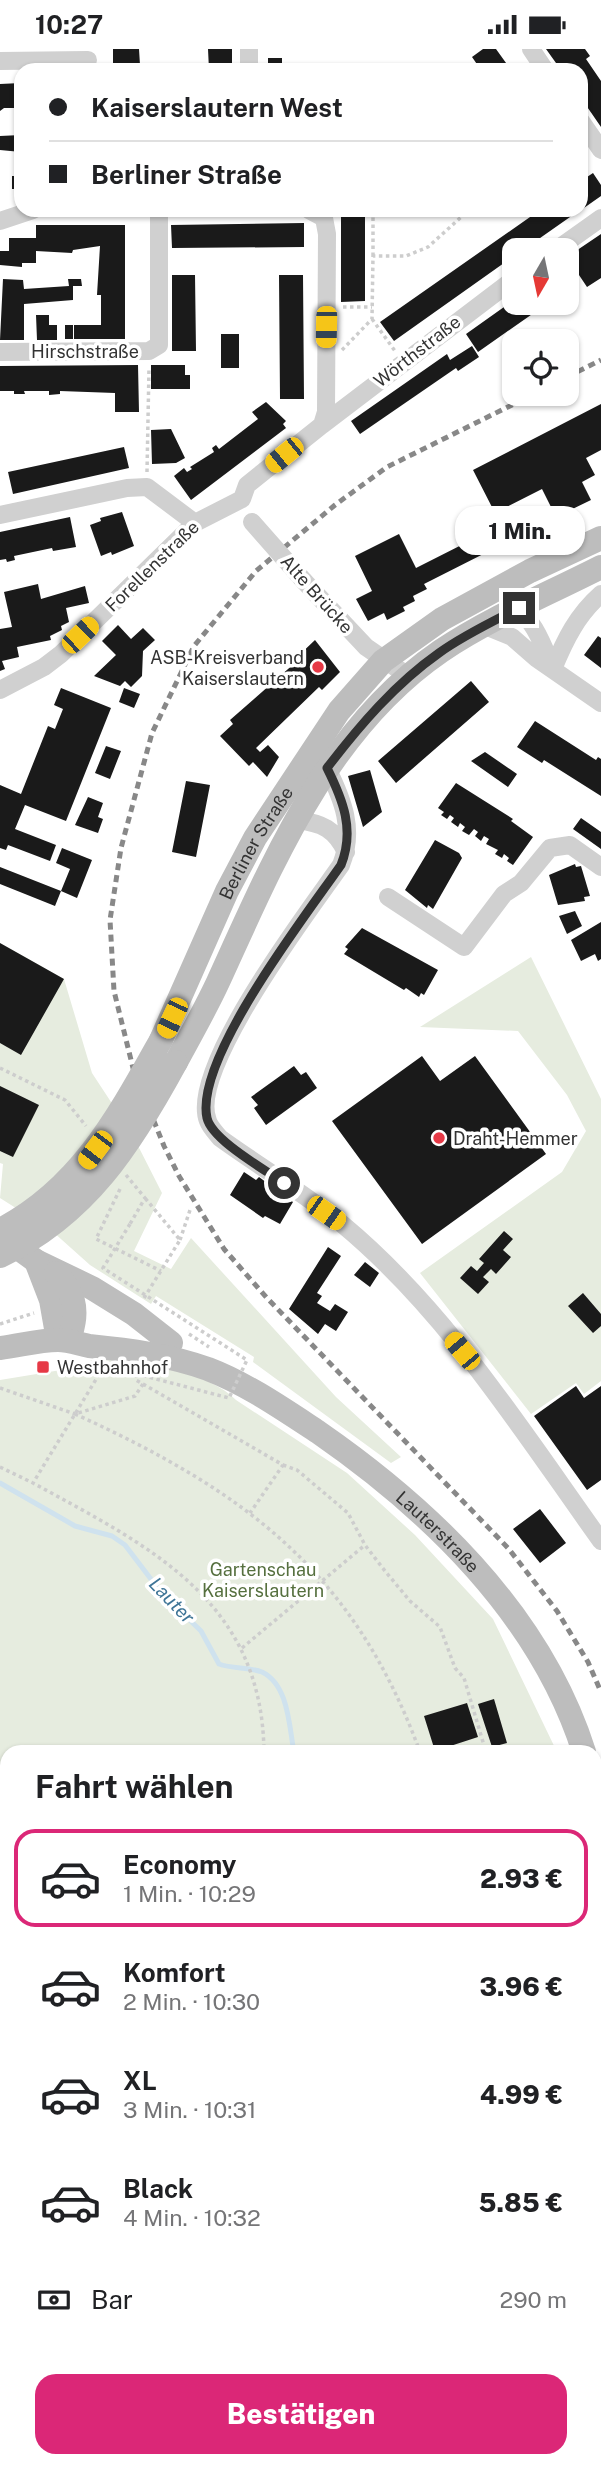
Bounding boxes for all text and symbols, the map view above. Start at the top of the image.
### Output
text: 10:27 [35,9,103,40]
text: Kaiserslautern West [91,92,343,123]
text: Berliner Straße [91,159,282,190]
north arrow [502,238,579,315]
map controls [502,238,579,406]
car [316,306,337,348]
street label: Wörthstraße [370,311,464,391]
button: locate [502,329,579,406]
street label: Hirschstraße [31,341,139,362]
car [262,434,307,476]
callout: 1 Min. [454,507,584,555]
street label: Forellenstraße [101,516,203,616]
text: 1 Min. [488,517,552,544]
street label: Alte Brücke [276,551,358,637]
route end [503,592,535,624]
car [58,613,103,657]
place label: ASB-Kreisverband Kaiserslautern [150,647,304,689]
marker: ASB-Kreisverband Kaiserslautern [310,659,326,675]
street label: Berliner Straße [214,782,297,902]
car [154,995,191,1041]
car [74,1127,117,1173]
place label: Draht-Hemmer [453,1128,578,1149]
marker: Draht-Hemmer [431,1130,447,1146]
route start [268,1167,300,1199]
car [303,1192,350,1234]
car [441,1328,484,1374]
place label: Westbahnhof [57,1357,168,1378]
marker: Westbahnhof [35,1359,51,1375]
street label: Lauterstraße [392,1486,484,1577]
park label: Gartenschau Kaiserslautern [202,1559,324,1601]
water label: Lauter [145,1572,200,1628]
text: Fahrt wählen [35,1768,234,1805]
icon: car [39,1847,102,1910]
text: Economy [123,1849,236,1880]
text: 2.93 € [480,1863,563,1894]
text: 1 Min. · 10:29 [123,1880,256,1907]
icon: car [39,1955,102,2018]
text: Komfort [123,1957,225,1988]
text: 3.96 € [479,1971,563,2002]
text: 2 Min. · 10:30 [123,1988,260,2015]
icon: car [39,2063,102,2126]
text: XL [123,2065,157,2096]
text: 4.99 € [480,2079,563,2110]
text: 3 Min. · 10:31 [123,2096,256,2123]
icon: car [39,2171,102,2234]
text: Black [123,2173,193,2204]
text: 5.85 € [479,2187,563,2218]
text: 4 Min. · 10:32 [123,2204,261,2231]
icon: cash [35,2281,73,2319]
text: Bar [91,2284,133,2315]
text: 290 m [500,2286,567,2313]
button: Bestätigen [35,2374,567,2454]

